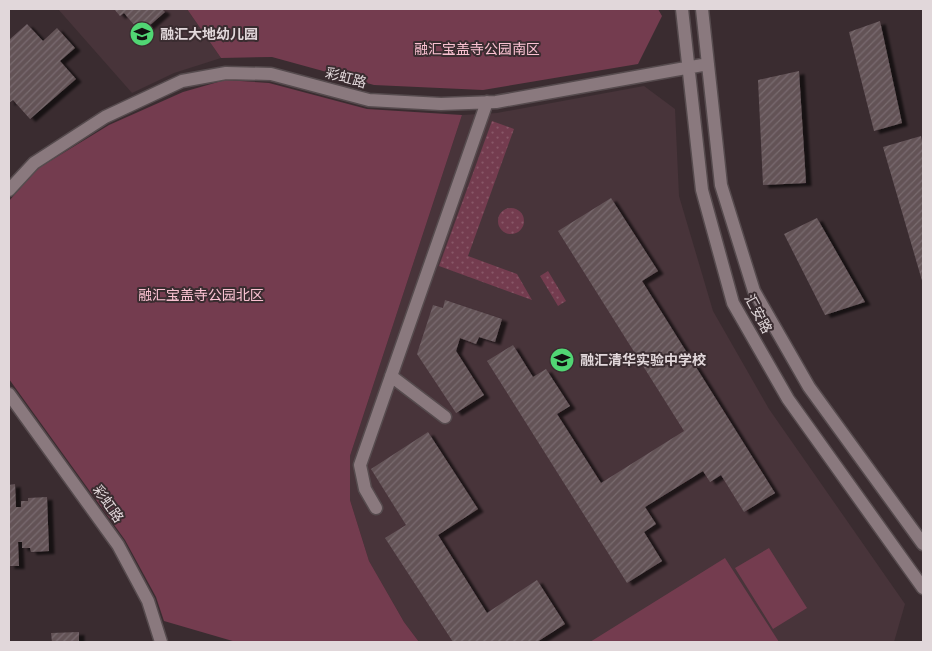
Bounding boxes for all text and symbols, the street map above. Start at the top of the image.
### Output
school or university icon: 融汇大地幼儿园 [129,21,155,47]
place label: 融汇大地幼儿园 [160,26,258,43]
park label: 融汇宝盖寺公园南区 [414,41,540,58]
street label: 彩虹路 [324,64,368,92]
park label: 融汇宝盖寺公园北区 [138,287,264,304]
street label: 汇安路 [741,291,775,337]
school or university icon: 融汇清华实验中学校 [549,347,575,373]
place label: 融汇清华实验中学校 [580,352,706,369]
street label: 彩虹路 [89,482,127,526]

